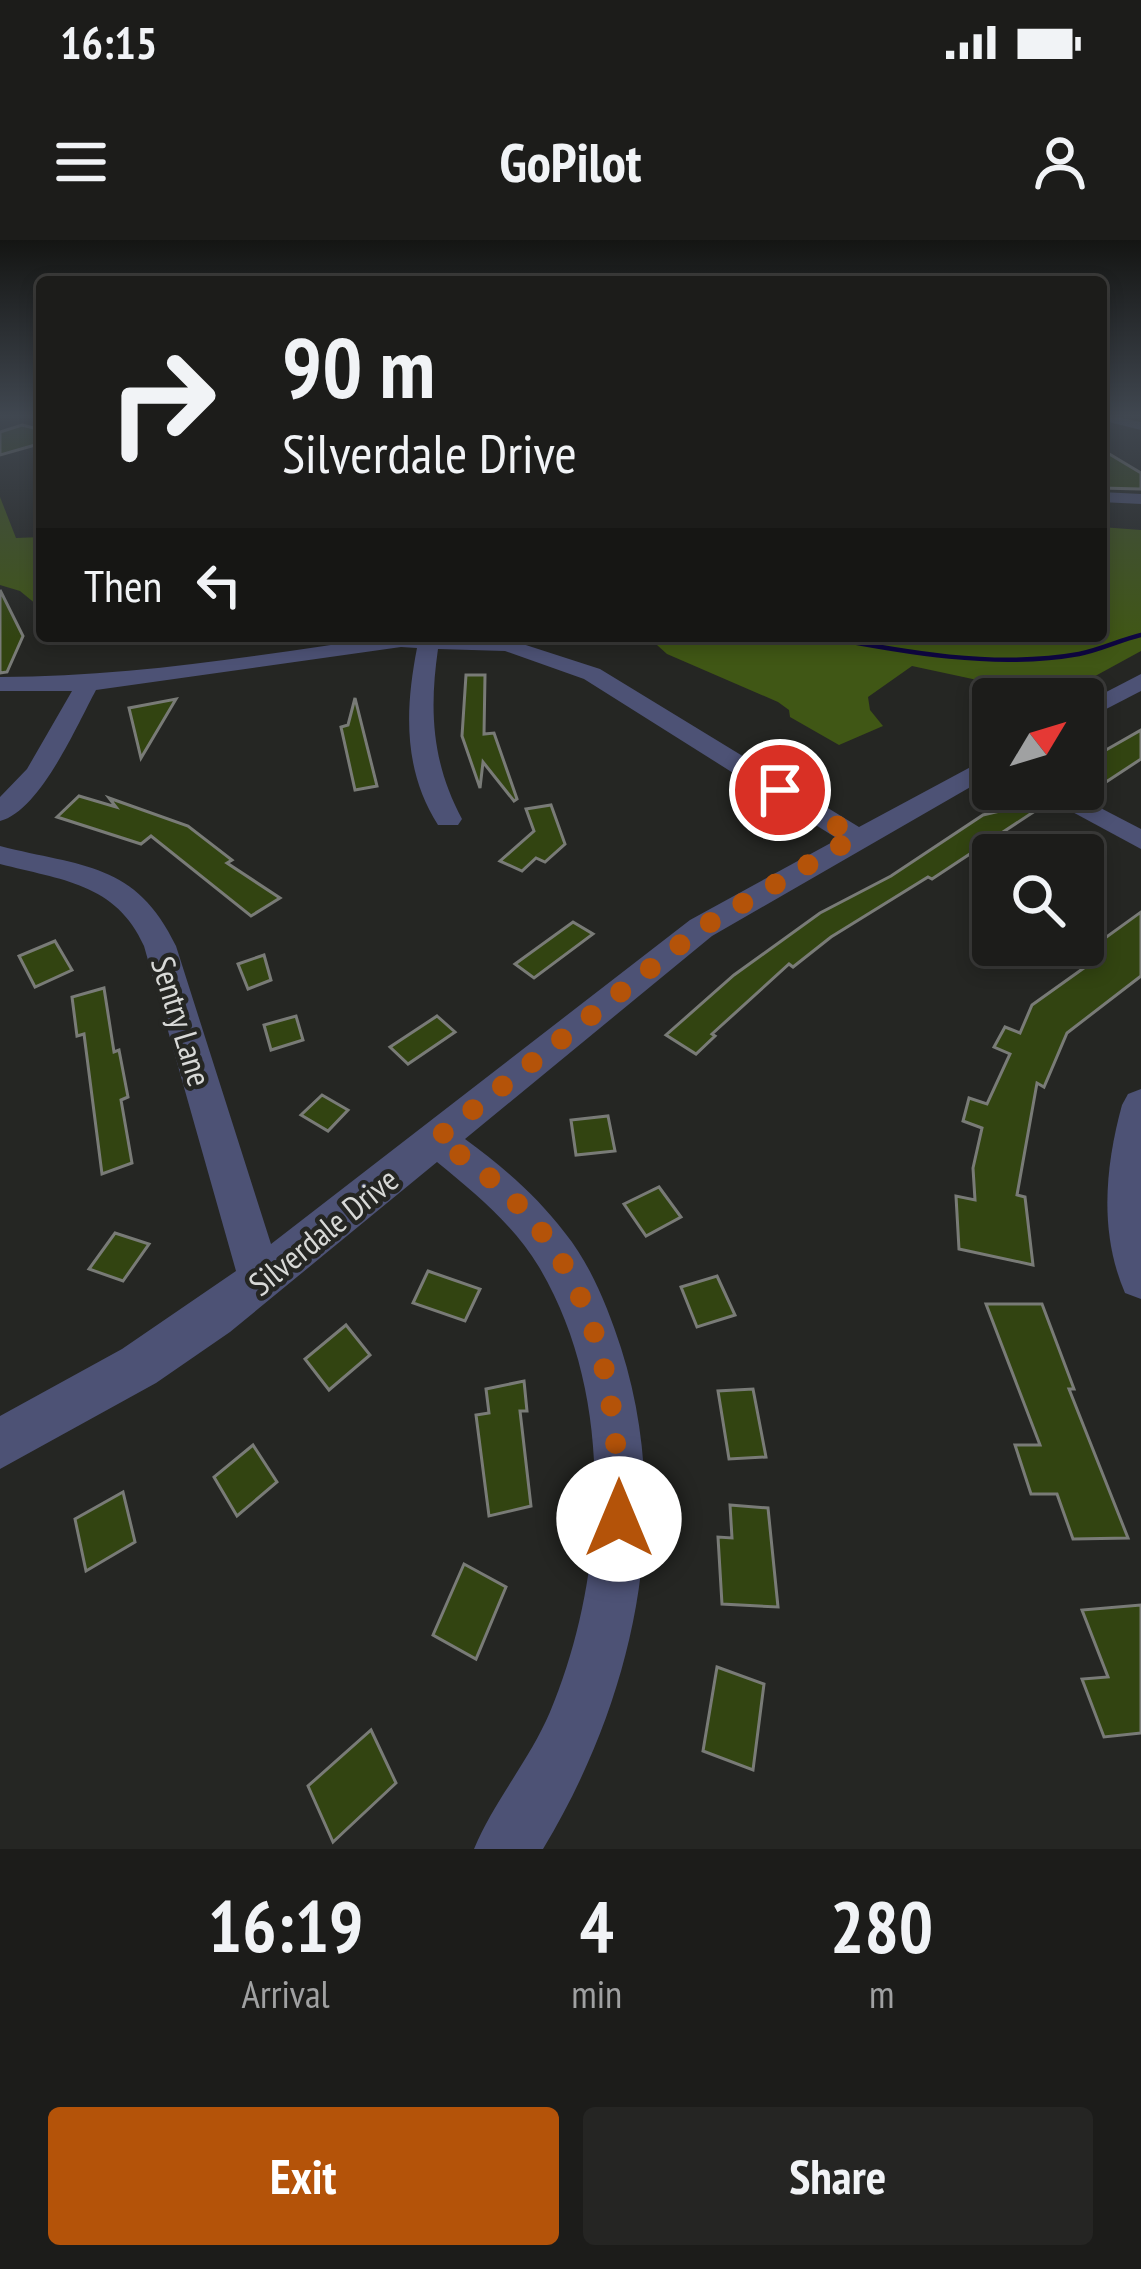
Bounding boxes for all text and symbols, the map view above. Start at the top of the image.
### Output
text: 16:15 [60,13,157,71]
text: GoPilot [500,127,641,197]
icon: menu [48,129,114,195]
icon: person [1027,129,1093,195]
text: 90 m [282,312,435,421]
icon: right [84,324,240,480]
text: Silverdale Drive [282,418,577,488]
icon: left [186,552,252,618]
text: Then [84,556,162,614]
north arrow [972,678,1104,810]
map controls [972,678,1104,966]
pin [729,739,831,841]
icon: arrive [747,757,813,823]
button: search [972,834,1104,966]
street label: Sentry Lane [142,951,222,1091]
street label: Silverdale Drive [239,1158,407,1304]
position arrow [556,1456,682,1582]
text: 16:19 [208,1879,364,1972]
text: 4 [580,1879,614,1972]
text: 280 [830,1879,933,1972]
text: Arrival [242,1968,330,2019]
text: min [571,1968,622,2019]
text: m [869,1968,894,2019]
button: Exit [48,2107,559,2245]
button: Share [583,2107,1093,2245]

